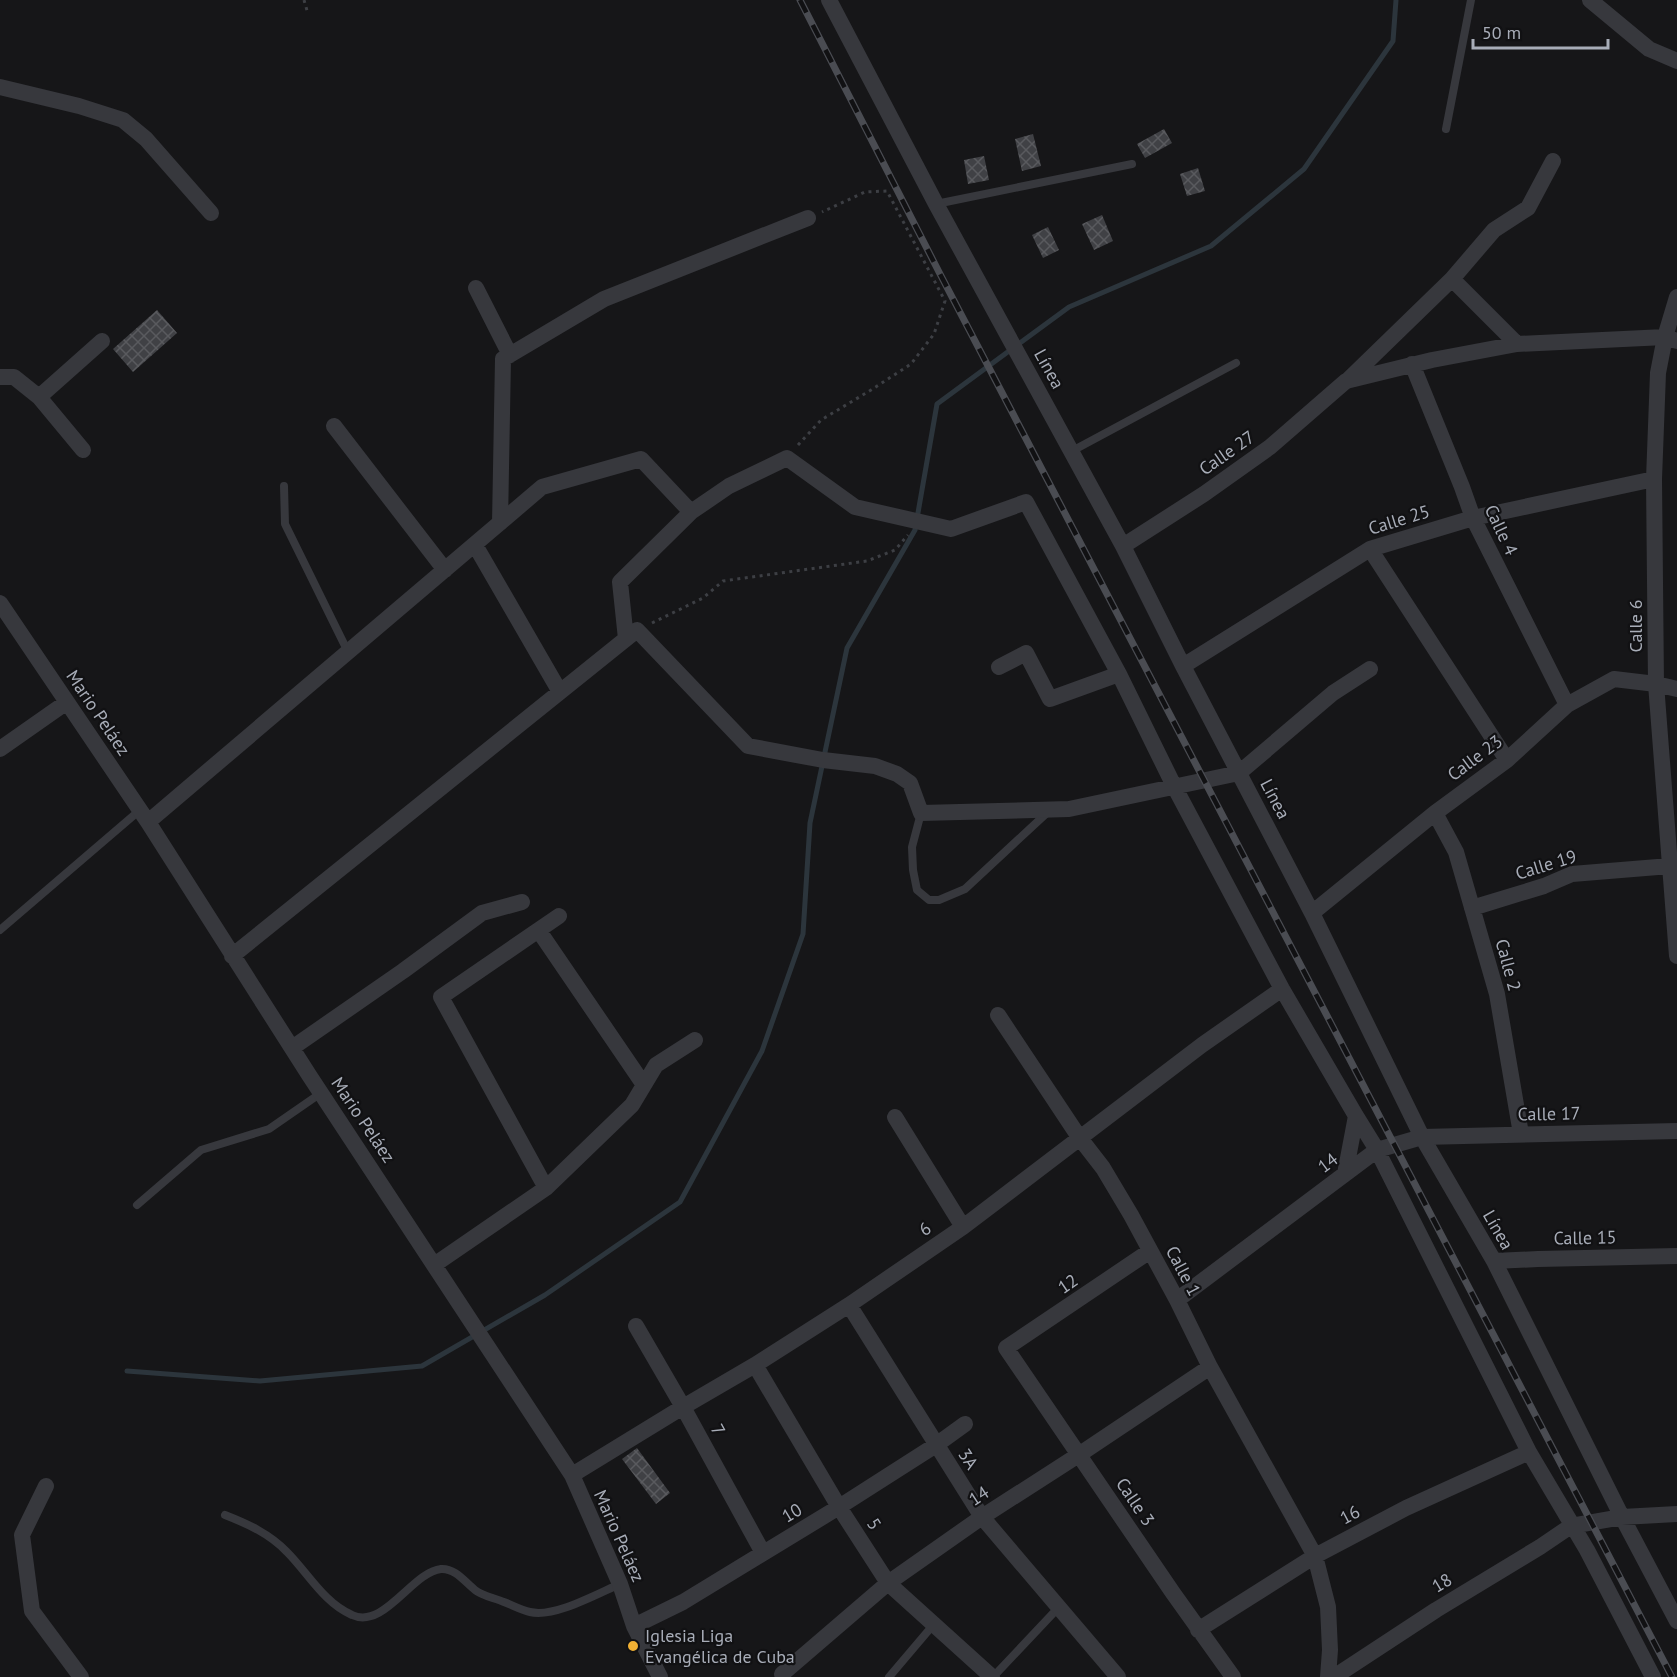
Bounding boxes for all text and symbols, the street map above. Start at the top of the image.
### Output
scale bar [1473,12,1608,50]
text: 50 m [1482,21,1521,44]
street label: Línea [1029,345,1070,393]
street label: Calle 27 [1194,425,1259,480]
street label: Calle 25 [1365,499,1432,540]
street label: Calle 4 [1480,501,1523,559]
street label: Calle 6 [1624,599,1647,653]
street label: Mario Peláez [61,666,135,760]
street label: Calle 23 [1443,729,1507,786]
street label: Línea [1255,775,1295,823]
street label: Calle 19 [1512,844,1579,885]
street label: Calle 2 [1490,936,1526,994]
street label: Mario Peláez [326,1073,400,1167]
street label: Calle 17 [1517,1101,1581,1126]
street label: 14 [1313,1147,1343,1178]
street label: Línea [1478,1206,1519,1254]
street label: 6 [914,1216,935,1241]
street label: Calle 15 [1553,1225,1617,1250]
street label: Calle 1 [1161,1242,1206,1300]
street label: 12 [1053,1269,1082,1299]
street label: 7 [706,1420,731,1440]
street label: 3A [953,1444,984,1474]
street label: Calle 3 [1111,1473,1160,1530]
street label: 14 [964,1480,993,1511]
street label: Mario Peláez [589,1486,650,1585]
street label: 10 [777,1498,806,1527]
street label: 16 [1336,1500,1364,1529]
street label: 5 [862,1513,887,1534]
street label: 18 [1427,1568,1456,1597]
place label: Iglesia Liga Evangélica de Cuba [645,1624,795,1668]
marker: Iglesia Liga Evangélica de Cuba [626,1639,640,1653]

